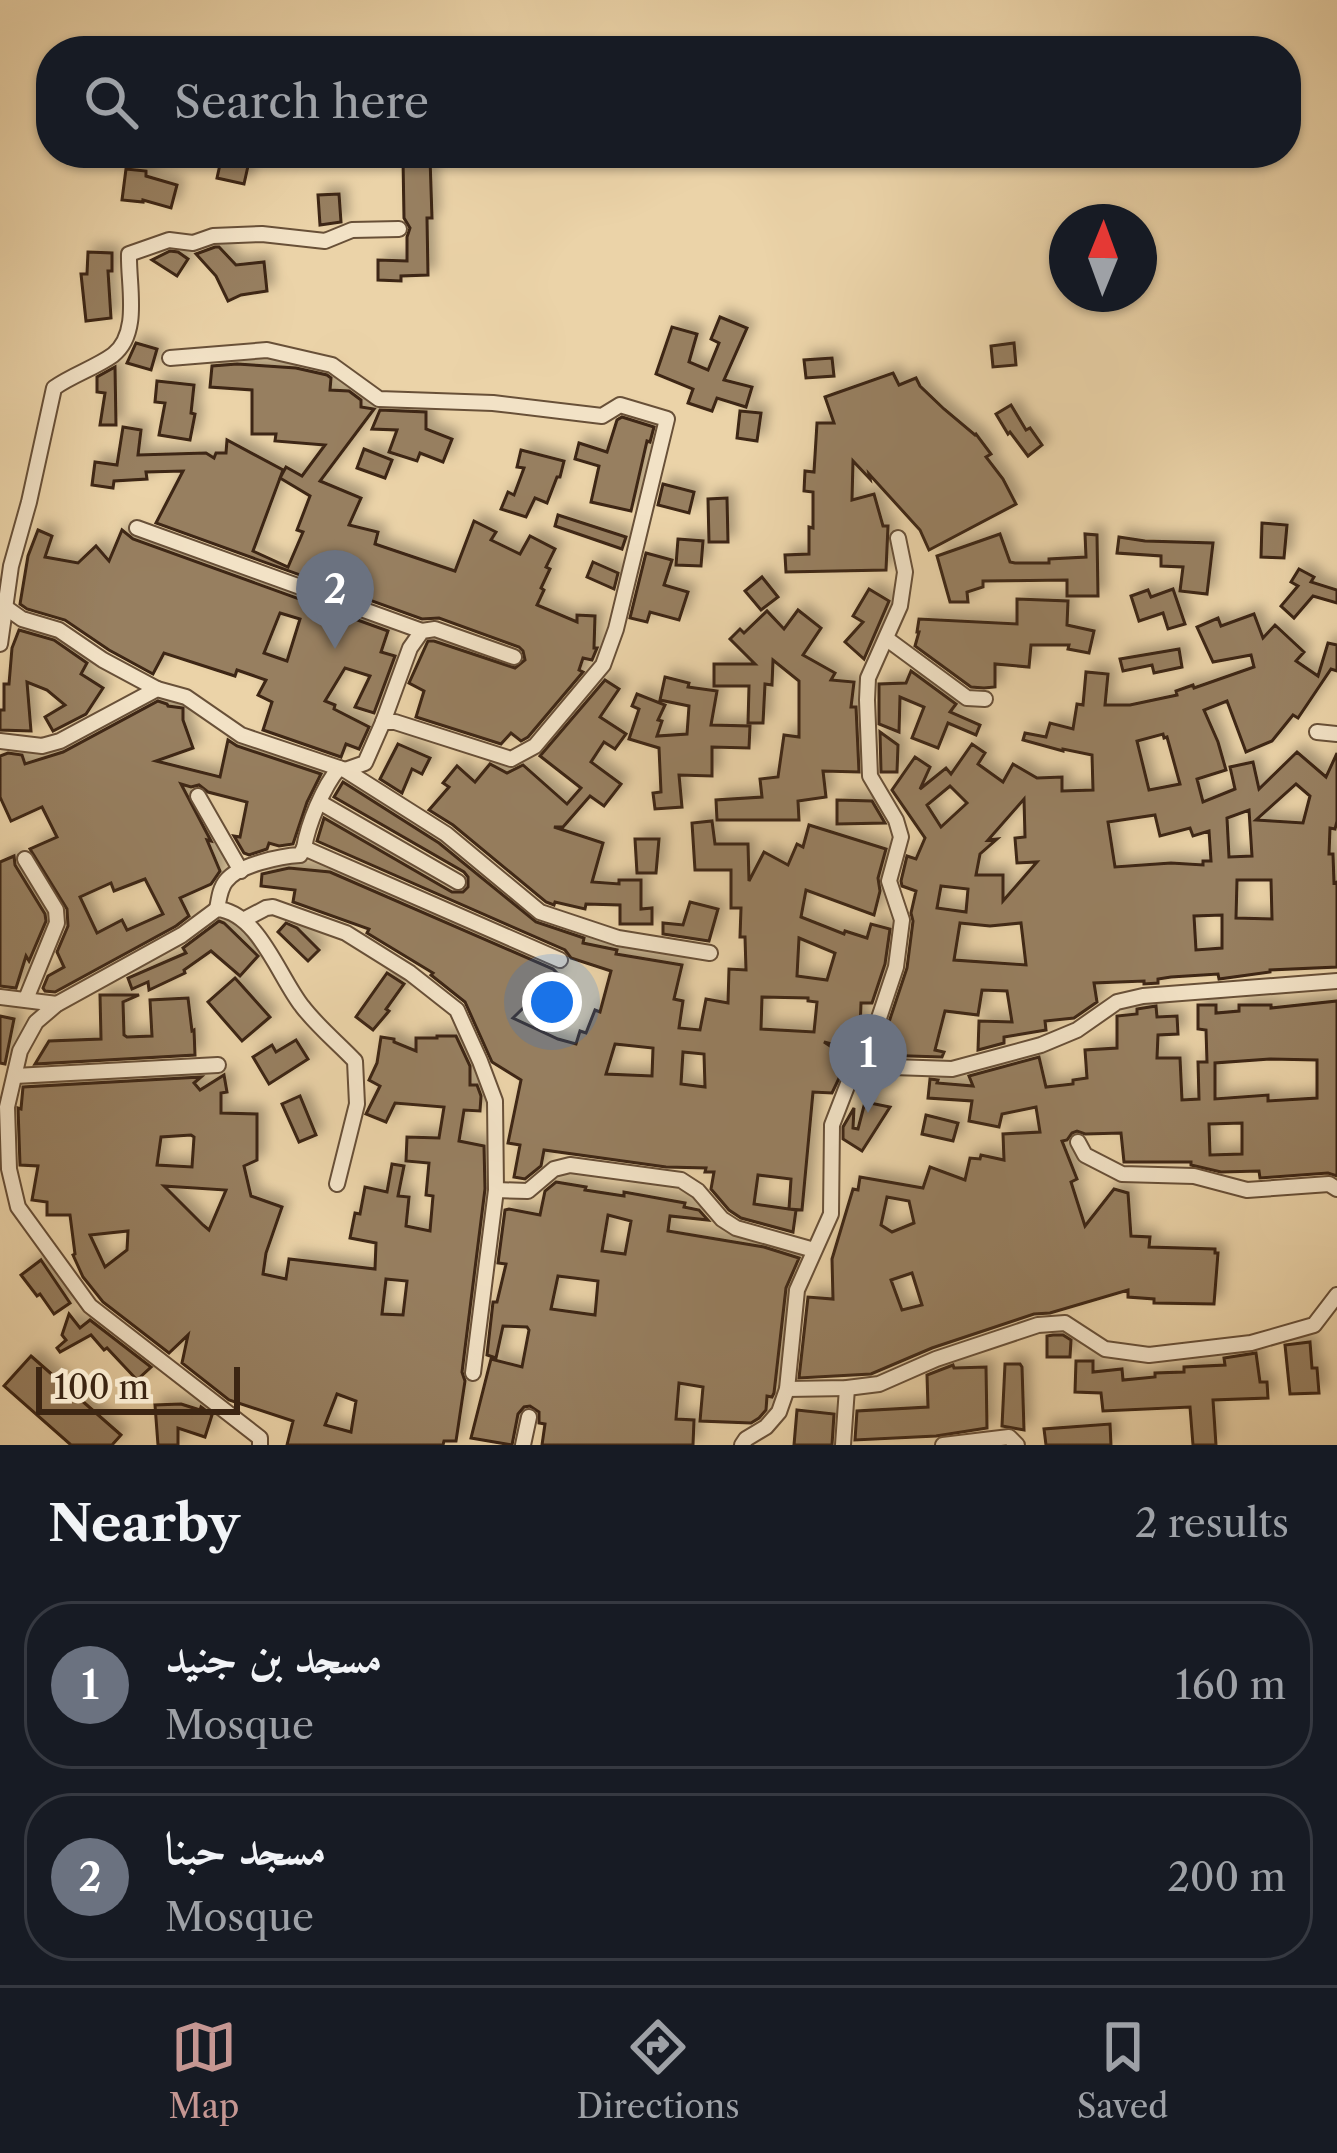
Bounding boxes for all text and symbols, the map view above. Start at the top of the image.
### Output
search box [36,36,1301,168]
icon: search [78,69,144,135]
text: Search here [174,74,429,130]
north arrow [1049,204,1157,312]
pin: 2 [296,550,374,649]
your location [522,972,582,1032]
pin: 1 [829,1014,907,1113]
scale bar [36,1361,240,1414]
text: 100 m [54,1367,149,1408]
text: Nearby [48,1492,240,1554]
text: 2 results [1135,1499,1289,1547]
text: مسجد بن جنيد [165,1628,382,1684]
text: 1 [81,1661,99,1709]
text: 160 m [1175,1661,1286,1709]
text: Mosque [165,1701,314,1749]
text: مسجد حبنا [165,1820,326,1876]
text: 2 [78,1853,102,1901]
text: 200 m [1167,1853,1286,1901]
text: Mosque [165,1893,314,1941]
tab: Map [169,2014,239,2127]
tab: Directions [577,2014,740,2127]
tab: Saved [1077,2014,1168,2127]

